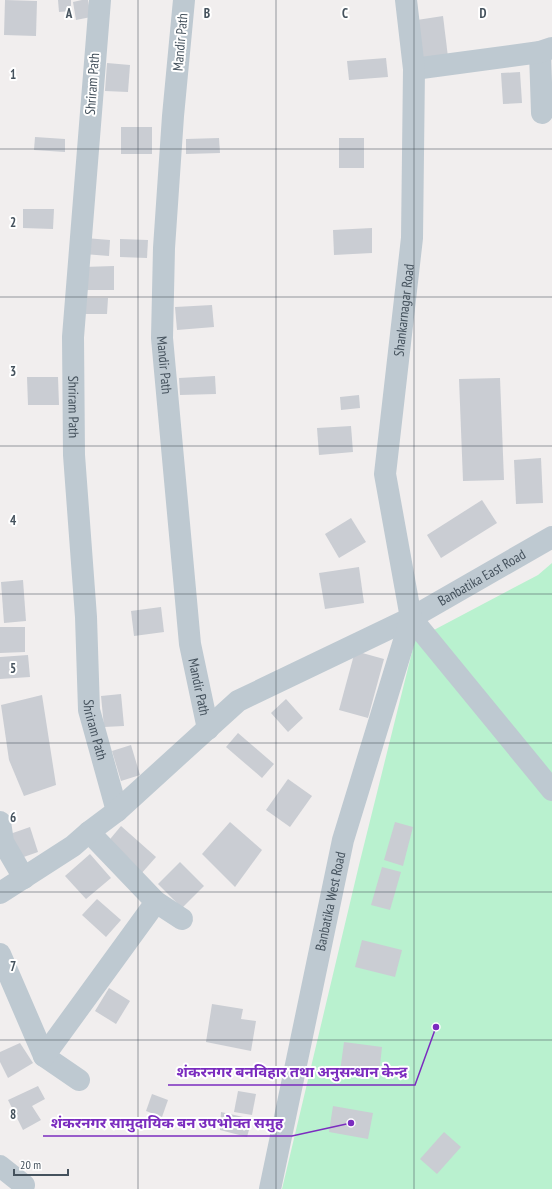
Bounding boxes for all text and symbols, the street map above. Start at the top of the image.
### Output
text: A [65,5,73,22]
text: B [204,5,210,22]
text: C [342,5,348,22]
text: D [480,5,487,22]
street label: Mandir Path [169,12,191,72]
street label: Shriram Path [81,52,103,116]
text: 1 [10,66,16,83]
text: 2 [10,214,16,231]
street label: Shankarnagar Road [390,263,418,357]
street label: Mandir Path [153,335,176,395]
text: 3 [10,363,16,380]
street label: Shriram Path [64,376,83,438]
text: 4 [10,512,17,529]
street label: Banbatika East Road [435,545,529,610]
street label: Mandir Path [184,657,214,717]
text: 5 [10,660,16,677]
street label: Shriram Path [80,699,111,762]
text: 6 [10,809,16,826]
street label: Banbatika West Road [311,850,349,952]
text: 7 [10,958,16,975]
callout: शंकरनगर बनविहार तथा अनुसन्धान केन्द्र [168,1058,415,1085]
text: शंकरनगर बनविहार तथा अनुसन्धान केन्द्र [177,1062,408,1082]
text: 8 [10,1106,16,1123]
callout: शंकरनगर सामुदायिक बन उपभोक्त समुह [43,1109,292,1136]
text: शंकरनगर सामुदायिक बन उपभोक्त समुह [51,1113,284,1133]
scale bar [14,1151,68,1177]
text: 20 m [20,1157,41,1172]

